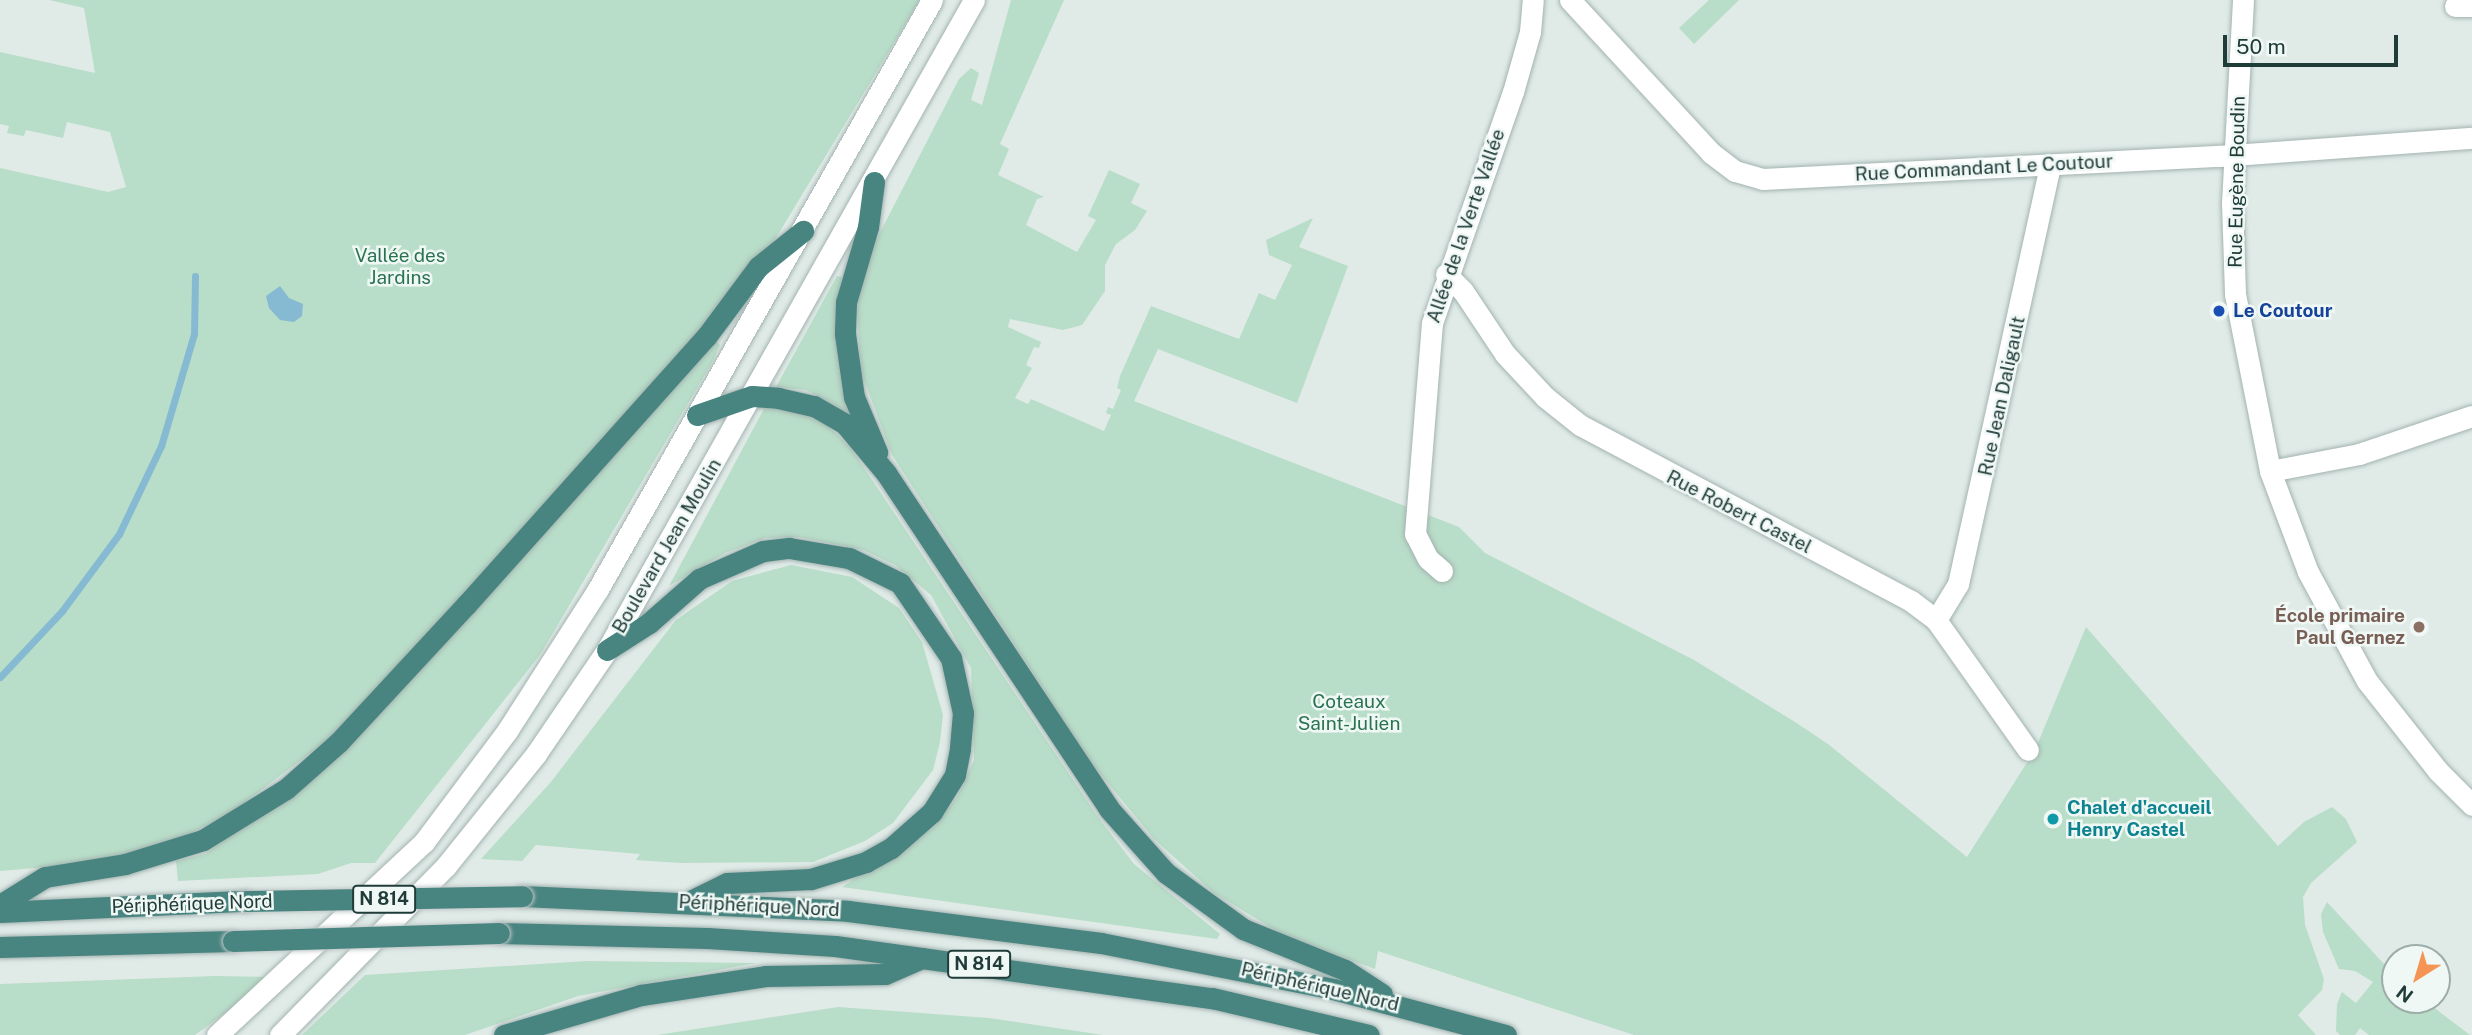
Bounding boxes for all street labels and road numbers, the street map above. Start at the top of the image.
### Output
street label: Rue Eugène Boudin [2224,96,2250,268]
street label: Allée de la Verte Vallée [1422,125,1510,327]
street label: Rue Commandant Le Coutour [1854,150,2114,186]
street label: Rue Jean Daligault [1974,314,2030,478]
street label: Boulevard Jean Moulin [608,455,726,637]
street label: Rue Robert Castel [1663,466,1815,558]
road number: N 814 [351,884,417,914]
street label: Périphérique Nord [111,890,273,918]
street label: Périphérique Nord [678,890,840,922]
road number: N 814 [946,950,1012,979]
street label: Périphérique Nord [1239,958,1401,1016]

